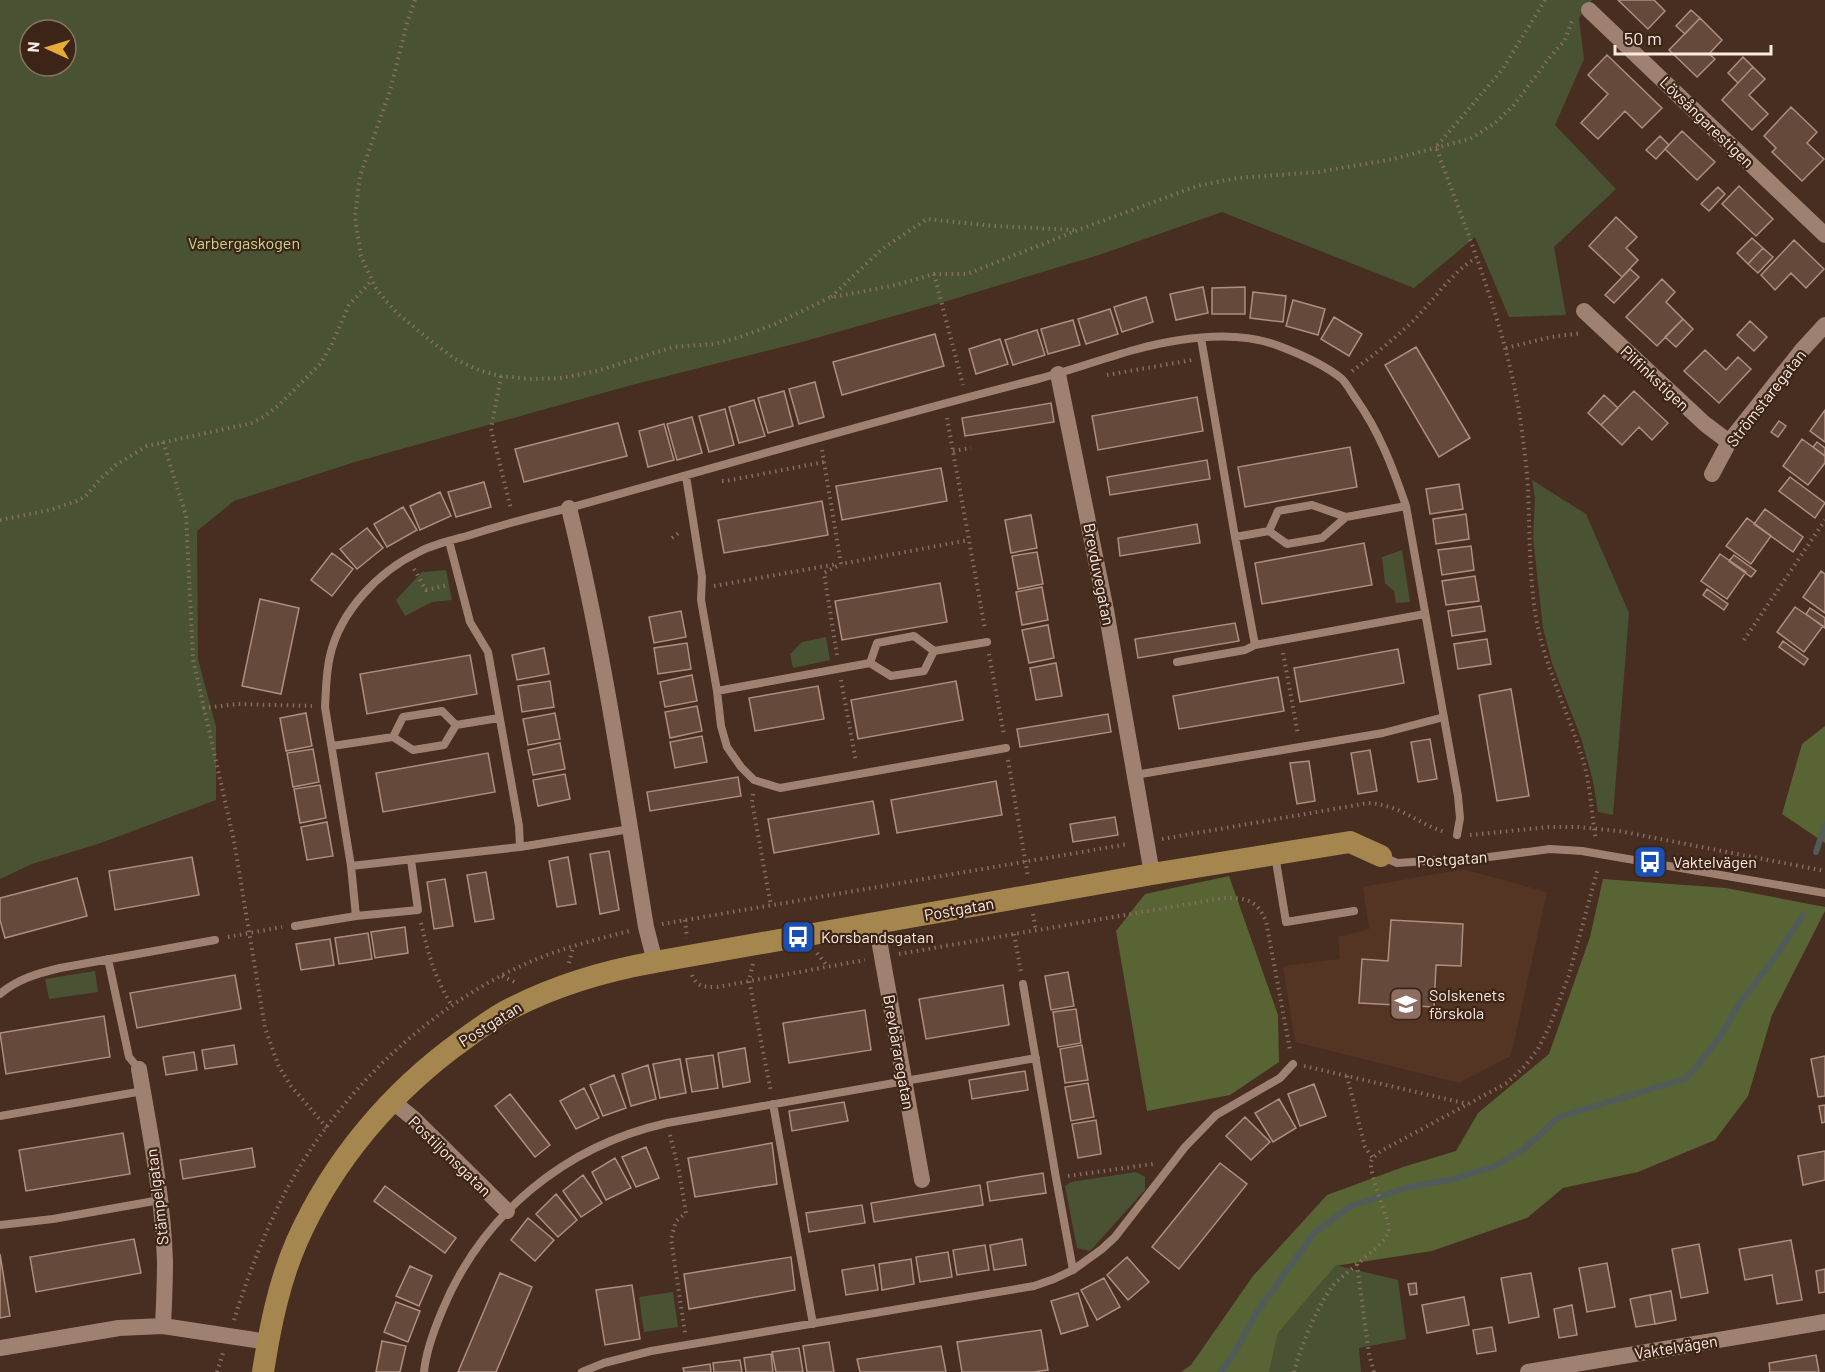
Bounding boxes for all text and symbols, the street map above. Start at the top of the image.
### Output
north arrow [18,18,78,78]
scale bar [1615,18,1771,56]
text: 50 m [1624,27,1662,49]
text: N [23,41,42,53]
street label: Lövsångarestigen [1656,72,1758,171]
park label: Varbergaskogen [188,233,300,252]
street label: Pilfinkstigen [1617,341,1694,414]
street label: Strömstaregatan [1722,345,1809,450]
street label: Brevduvegatan [1080,521,1119,627]
bus stop icon: Vaktelvägen [1632,844,1668,880]
street label: Postgatan [1416,847,1488,870]
place label: Vaktelvägen [1673,852,1757,871]
street label: Postgatan [922,893,995,924]
bus stop icon: Korsbandsgatan [780,919,816,955]
place label: Korsbandsgatan [821,927,934,946]
place label: Solskenets förskola [1429,985,1505,1022]
school or university icon: Solskenets förskola [1388,986,1424,1022]
street label: Brevbäraregatan [880,993,919,1111]
street label: Postgatan [455,997,525,1050]
street label: Postiljonsgatan [405,1111,496,1200]
street label: Stämpelgatan [141,1148,172,1246]
street label: Vaktelvägen [1633,1331,1719,1362]

